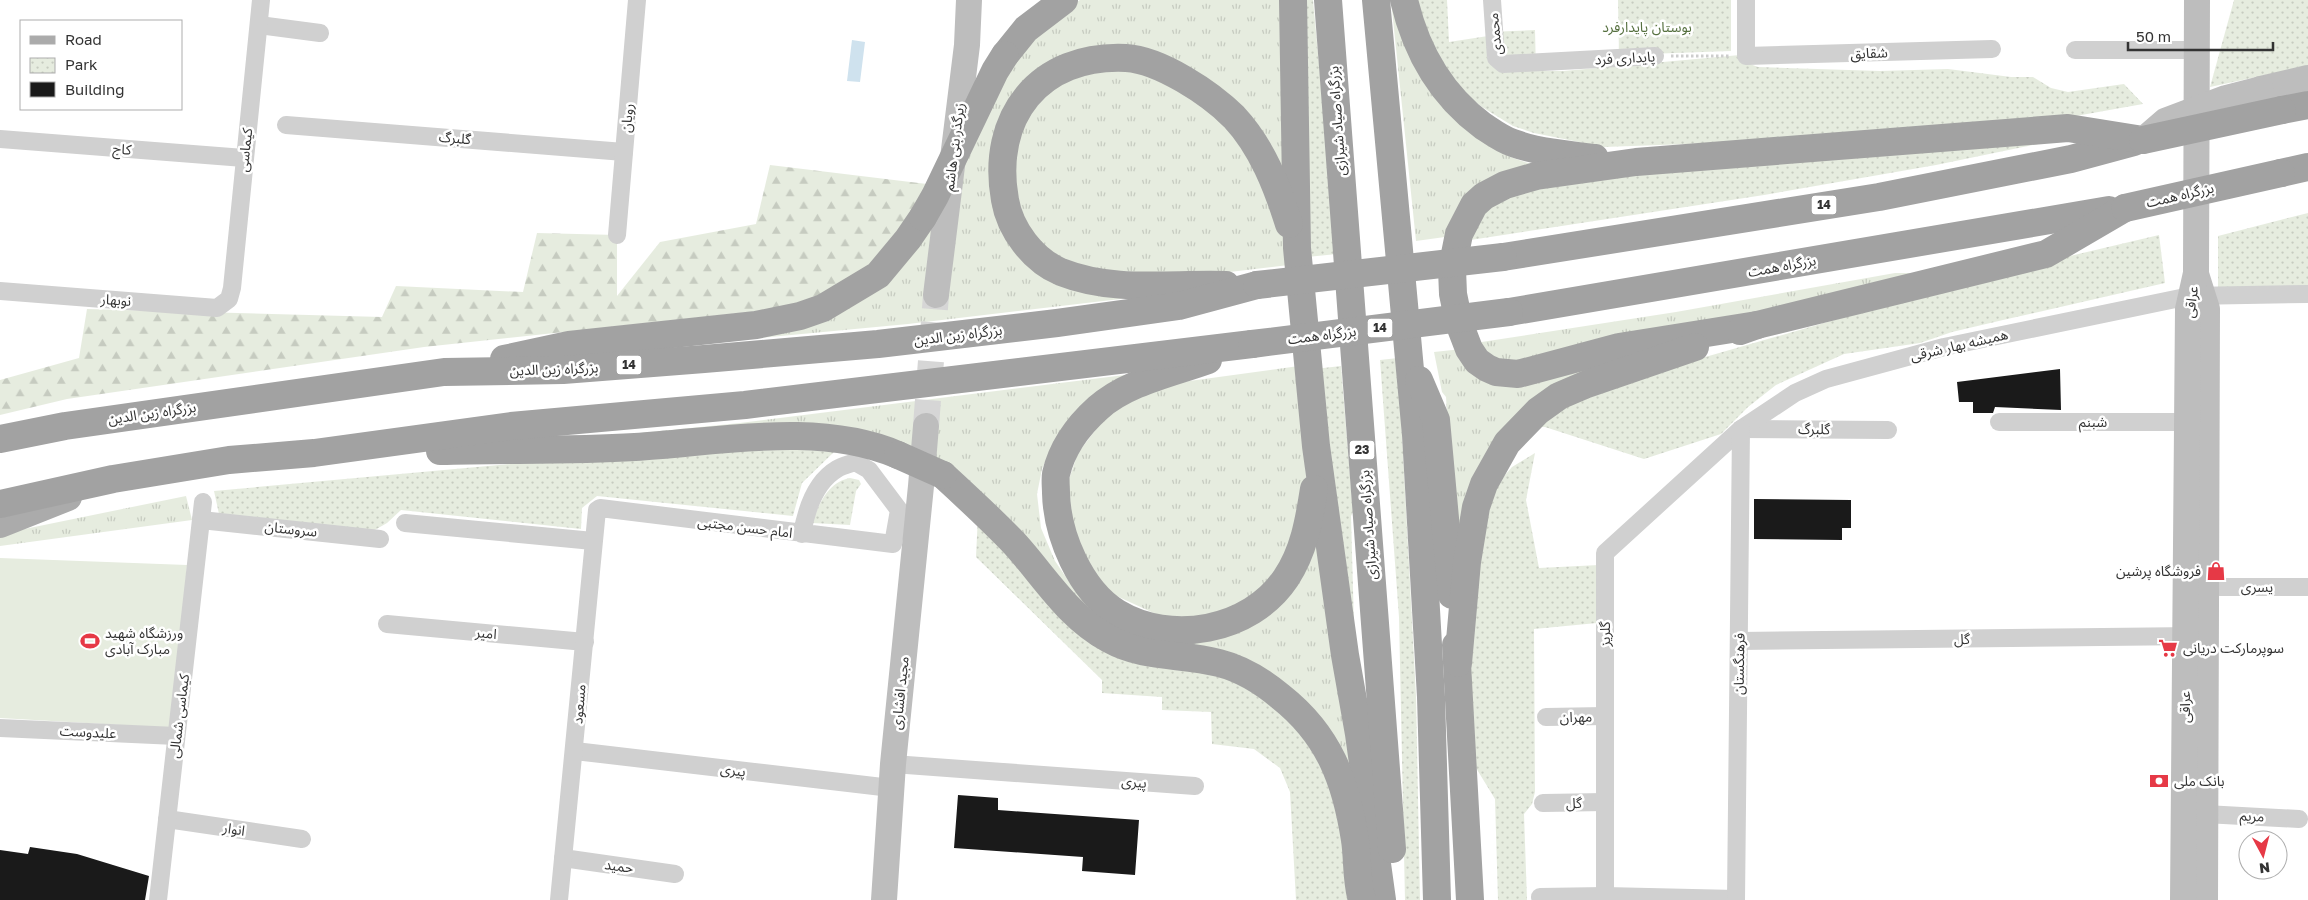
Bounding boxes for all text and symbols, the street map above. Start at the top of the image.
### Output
street label: محمدی [1484,12,1506,56]
park label: بوستان پایدارفرد [1602,18,1692,37]
legend [20,20,182,110]
scale bar [2128,20,2273,52]
text: 50 m [2136,27,2171,45]
text: Road [65,30,102,48]
street label: شقایق [1850,43,1888,64]
street label: پایداری فرد [1594,47,1656,70]
text: Park [65,55,98,73]
street label: بزرگراه صیاد شیرازی [1324,65,1350,176]
text: Building [65,80,125,98]
street label: زیرگذر بنی هاشم [940,102,970,193]
street label: رویان [617,103,637,133]
street label: کیماسی [234,127,256,173]
street label: گلبرگ [438,128,472,148]
street label: کاج [112,139,132,161]
street label: بزرگراه همت [2144,178,2216,212]
road number: 14 [1812,196,1836,214]
street label: بزرگراه همت [1747,251,1818,281]
street label: عراقی [2180,285,2202,319]
street label: نوبهار [99,290,132,310]
road number: 14 [1368,318,1392,338]
street label: بزرگراه زین الدین [913,321,1003,349]
street label: بزرگراه همت [1287,322,1357,348]
street label: همیشه بهار شرقی [1908,325,2010,365]
road number: 14 [616,356,642,374]
street label: بزرگراه زین الدین [509,358,599,380]
street label: بزرگراه زین الدین [107,398,197,428]
street label: شبنم [2079,413,2107,433]
street label: گلبرگ [1798,420,1830,438]
road number: 23 [1350,440,1374,460]
street label: بزرگراه صیاد شیرازی [1355,469,1381,580]
street label: امام حسن مجتبی [696,512,793,544]
street label: سروستان [264,517,318,541]
shop icon: فروشگاه پرشین [2205,560,2227,582]
place label: فروشگاه پرشین [2116,562,2201,581]
street label: یسری [2241,578,2273,596]
street label: گلریز [1596,621,1614,647]
street label: امیر [474,623,497,643]
place label: ورزشگاه شهید مبارک آبادی [105,624,183,658]
sports icon: ورزشگاه شهید مبارک آبادی [79,630,101,652]
street label: گل [1954,630,1970,648]
street label: فرهنگستان [1729,633,1749,695]
supermarket icon: سوپرمارکت دریانی [2157,637,2179,659]
place label: سوپرمارکت دریانی [2183,639,2284,658]
street label: مجید افشاری [887,655,913,731]
street label: کیماسی شمالی [165,672,193,759]
street label: مسعود [568,683,590,725]
street label: عراقی [2176,691,2194,723]
street label: مهران [1560,708,1592,726]
street label: علیدوست [59,722,117,742]
street label: پیری [719,760,747,782]
bank icon: بانک ملی [2148,770,2170,792]
street label: پیری [1121,772,1147,793]
place label: بانک ملی [2174,772,2225,790]
street label: گل [1566,794,1582,812]
street label: مریم [2239,806,2265,828]
street label: انوار [221,818,246,840]
north arrow [2238,830,2288,880]
street label: حمید [604,855,635,876]
text: N [2258,859,2271,877]

